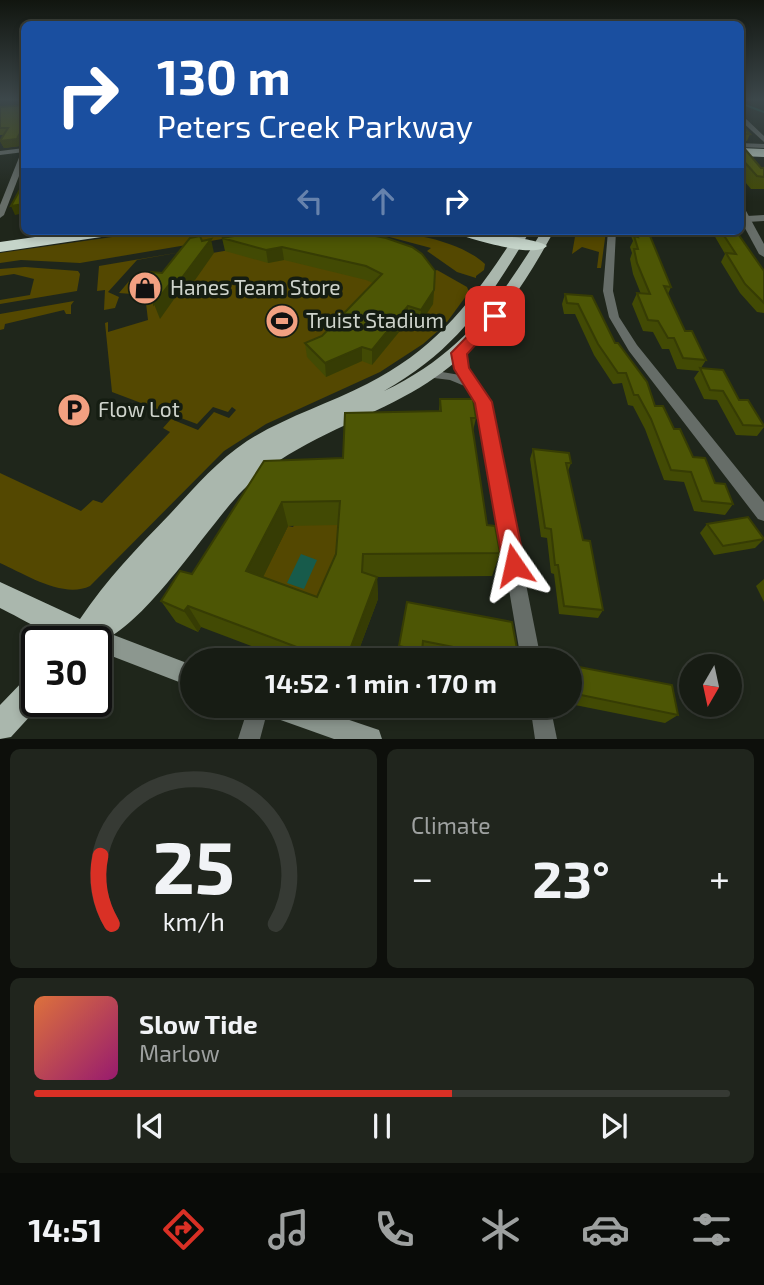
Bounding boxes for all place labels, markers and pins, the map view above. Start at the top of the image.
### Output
shop icon: Hanes Team Store [126,269,164,307]
place label: Hanes Team Store [170,274,341,299]
pin [465,286,525,346]
sports icon: Truist Stadium [263,302,301,340]
place label: Truist Stadium [306,307,444,332]
parking icon: Flow Lot [55,391,93,429]
place label: Flow Lot [98,396,180,421]

